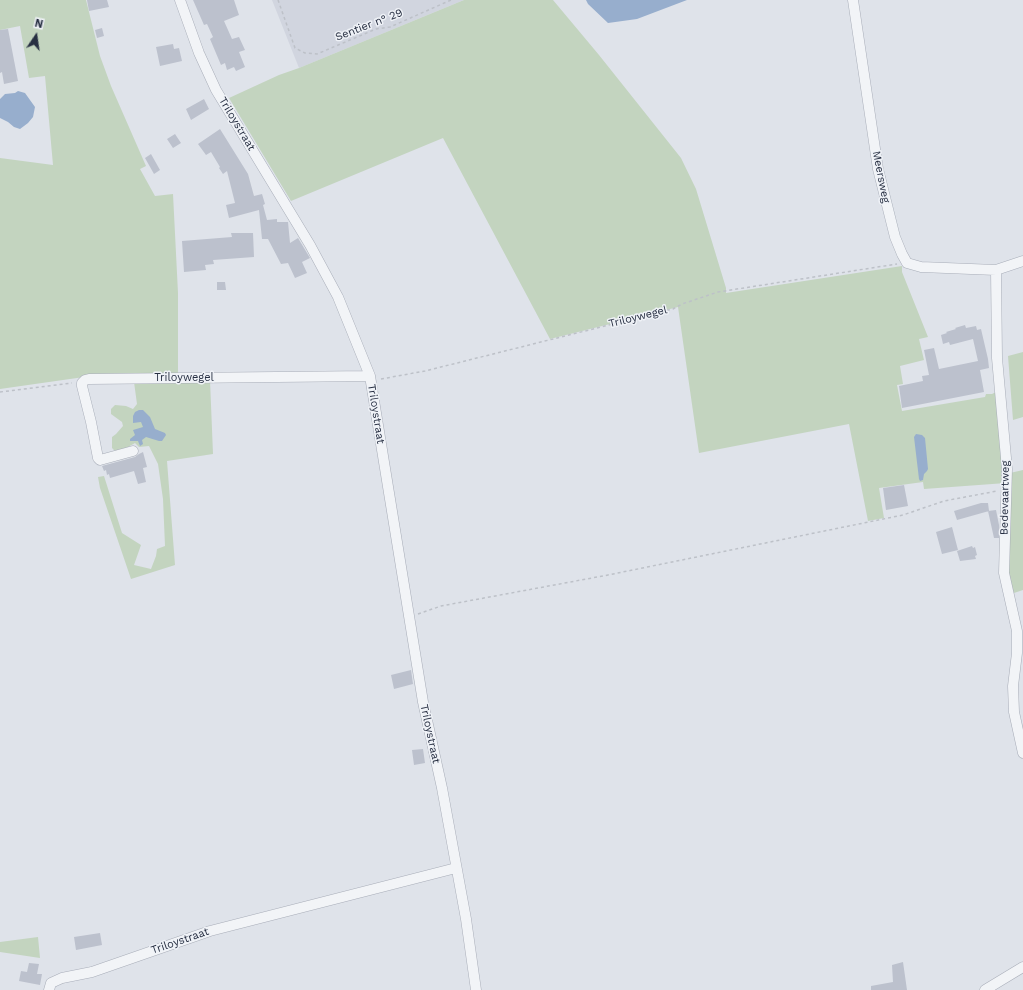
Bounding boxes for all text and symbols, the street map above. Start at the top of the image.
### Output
street label: Sentier n° 29 [333,6,405,44]
north arrow [16,16,56,56]
text: N [33,17,44,31]
street label: Triloystraat [216,95,258,153]
street label: Meersweg [869,150,893,204]
street label: Triloywegel [607,303,669,331]
street label: Triloywegel [154,371,214,385]
street label: Triloystraat [365,383,387,445]
street label: Bedevaartweg [998,461,1012,535]
street label: Triloystraat [417,703,443,765]
street label: Triloystraat [149,925,211,957]

